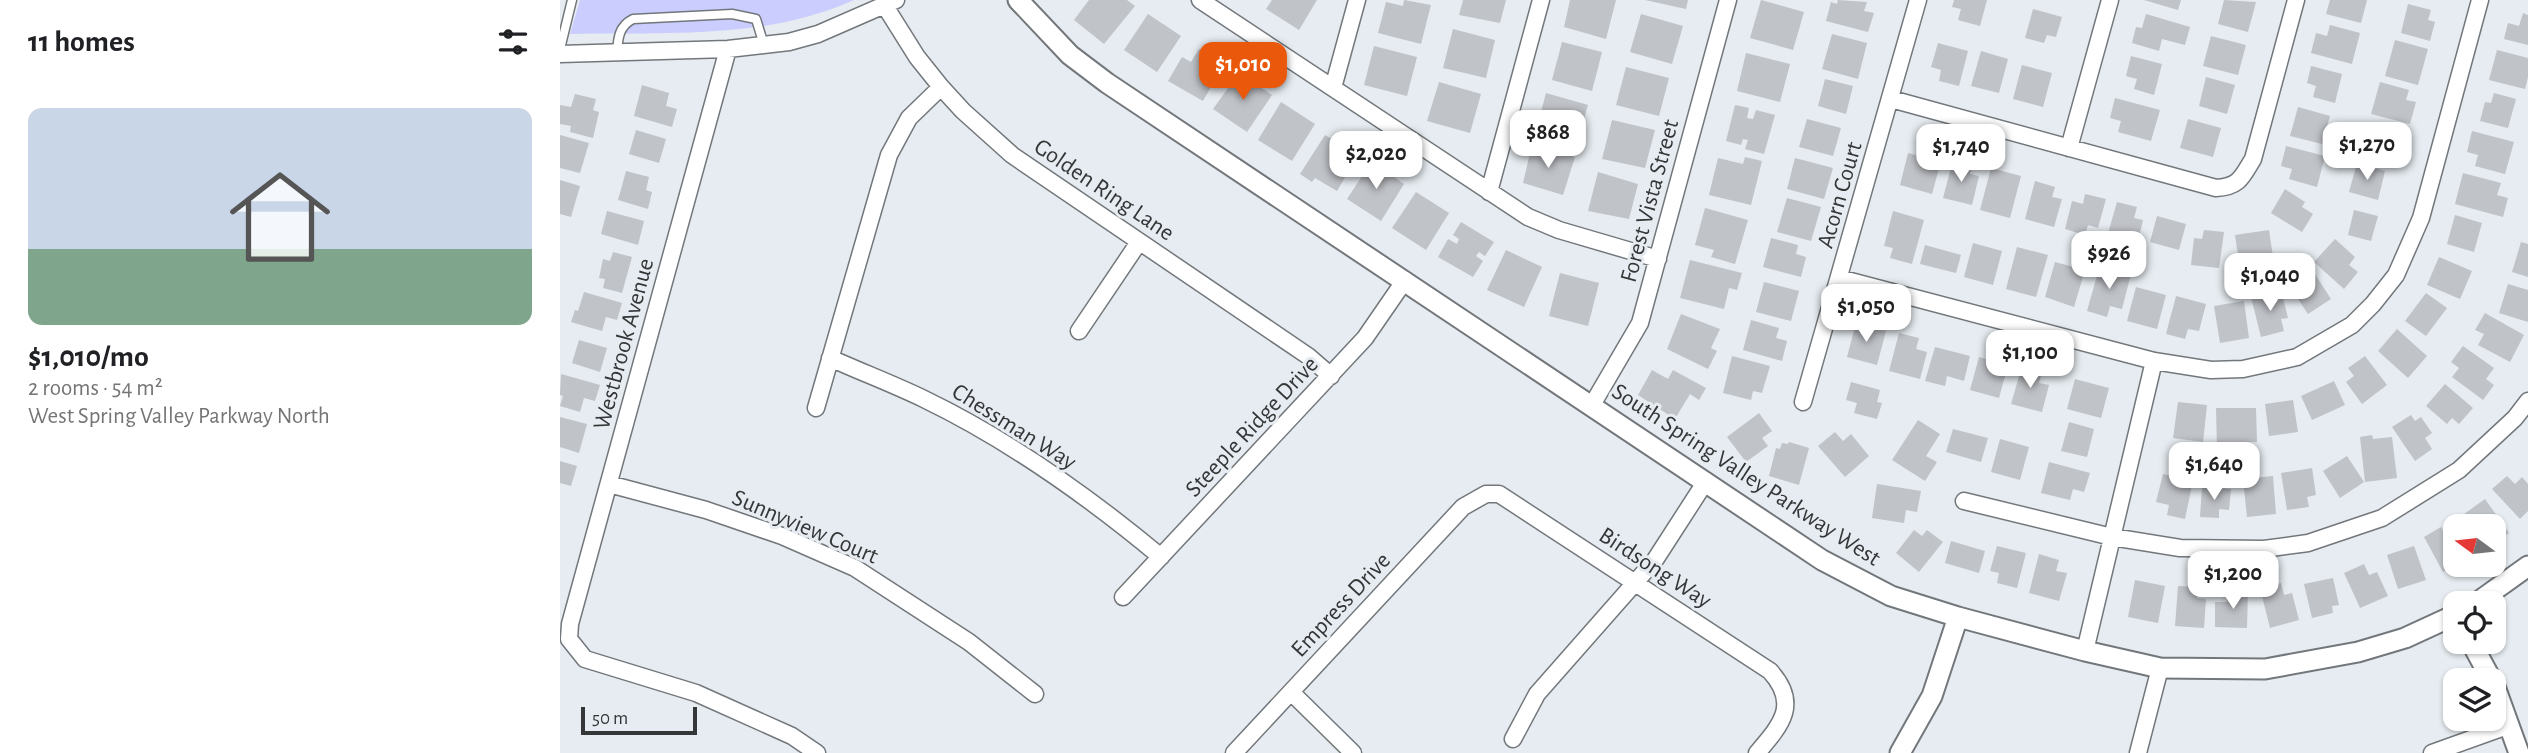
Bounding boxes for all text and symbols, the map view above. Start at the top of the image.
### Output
icon: filters [494,23,532,61]
text: 11 homes [28,27,135,57]
pin: $1,010 [1186,42,1300,102]
text: $1,010 [1215,53,1271,76]
pin: $868 [1507,110,1589,170]
street label: Forest Vista Street [1617,117,1683,285]
text: $868 [1526,121,1570,144]
pin: $1,270 [2310,122,2424,182]
pin: $1,740 [1904,124,2018,184]
pin: $2,020 [1319,132,1433,191]
text: $1,270 [2339,133,2395,156]
street label: Golden Ring Lane [1030,134,1178,246]
text: $1,740 [1932,135,1990,158]
street label: Acorn Court [1813,139,1867,251]
text: $2,020 [1345,142,1407,165]
icon: home [217,154,343,280]
pin: $926 [2068,232,2150,291]
text: $926 [2087,242,2131,265]
pin: $1,040 [2213,254,2327,313]
street label: Westbrook Avenue [590,256,658,432]
text: $1,040 [2240,264,2300,287]
pin: $1,050 [1809,284,1923,344]
text: $1,050 [1837,295,1895,318]
pin: $1,100 [1973,330,2087,390]
text: $1,100 [2002,341,2058,364]
text: $1,010/mo [28,342,149,372]
street label: Steeple Ridge Drive [1181,352,1323,502]
text: 2 rooms · 54 m² [28,377,163,400]
street label: Chessman Way [948,379,1080,475]
street label: South Spring Valley Parkway West [1608,379,1885,571]
text: West Spring Valley Parkway North [28,405,330,428]
pin: $1,640 [2157,442,2271,502]
text: $1,640 [2185,453,2243,476]
street label: Sunnyview Court [729,485,882,569]
north arrow [2443,514,2506,578]
map controls [2443,514,2506,731]
street label: Birdsong Way [1595,523,1715,613]
street label: Empress Drive [1287,548,1395,662]
pin: $1,200 [2176,552,2290,611]
text: $1,200 [2204,562,2262,585]
button: locate [2443,591,2506,654]
button: layers [2443,668,2506,731]
scale bar [581,704,696,736]
text: 50 m [592,709,628,728]

